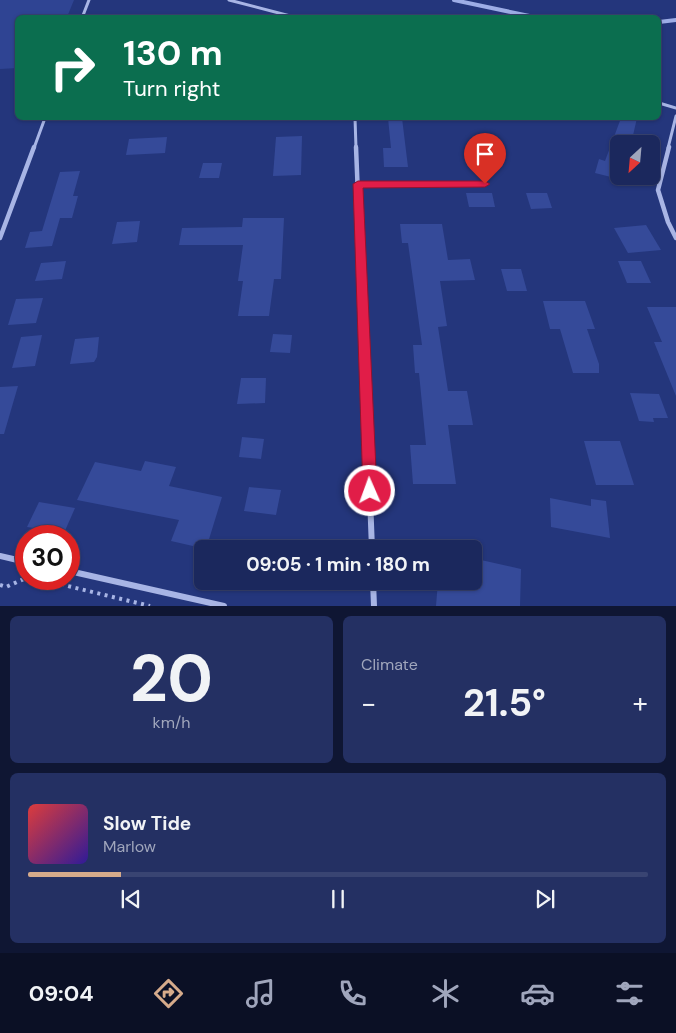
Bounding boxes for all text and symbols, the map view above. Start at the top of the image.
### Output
text: 130 m [123,30,223,76]
icon: right [40,35,105,100]
text: Turn right [123,74,220,103]
pin [464,133,506,184]
north arrow [610,135,660,185]
map controls [610,135,660,185]
icon: arrive [471,140,499,168]
position arrow [343,464,395,516]
speed limit sign: 30 [15,525,80,590]
text: 09:05 · 1 min · 180 m [246,552,430,577]
text: 20 [130,637,213,721]
text: Climate [361,654,418,675]
text: 21.5° [463,678,546,728]
text: − [361,685,376,722]
text: + [633,685,648,722]
text: km/h [153,712,190,733]
text: Slow Tide [103,811,191,836]
text: Marlow [103,836,156,857]
icon: previous [117,885,145,913]
icon: pause [324,885,352,913]
icon: next [531,885,559,913]
icon: directions [151,976,186,1011]
icon: music [243,976,278,1011]
icon: phone [335,976,370,1011]
icon: climate [428,976,463,1011]
icon: car [520,976,555,1011]
icon: filters [612,976,647,1011]
text: 09:04 [29,979,93,1008]

